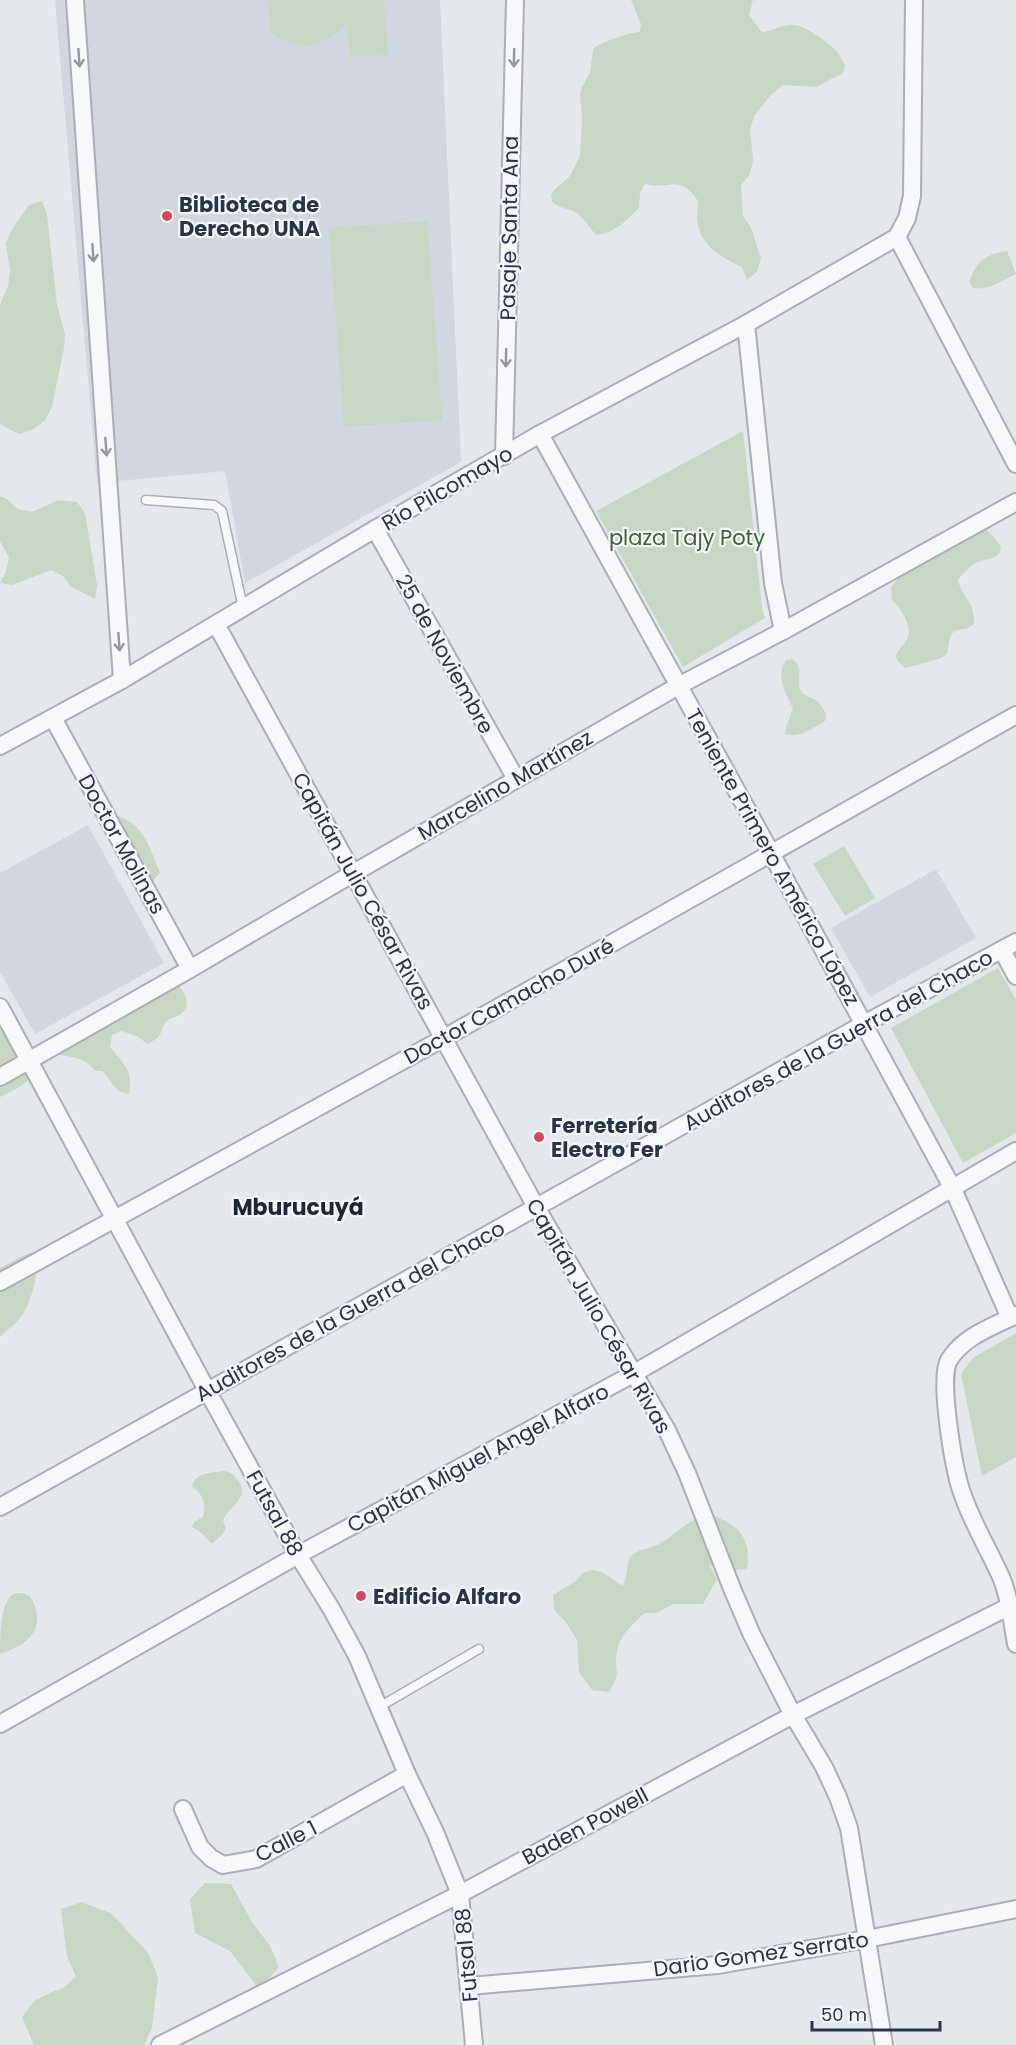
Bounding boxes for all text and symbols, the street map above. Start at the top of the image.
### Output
one-way arrow [74,48,85,68]
one-way arrow [508,48,519,68]
street label: Pasaje Santa Ana [493,135,525,321]
place label: Biblioteca de Derecho UNA [179,190,320,243]
marker: Biblioteca de Derecho UNA [160,209,174,223]
one-way arrow [87,242,98,262]
one-way arrow [500,348,512,368]
one-way arrow [101,437,112,457]
street label: Río Pilcomayo [376,439,518,537]
park label: plaza Tajy Poty [609,523,765,552]
street label: 25 de Noviembre [389,569,501,739]
one-way arrow [114,632,125,651]
street label: Teniente Primero Américo López [679,703,867,1011]
street label: Marcelino Martínez [412,723,598,847]
street label: Capitán Julio César Rivas [286,767,440,1015]
street label: Doctor Molinas [71,769,173,919]
street label: Doctor Camacho Duré [399,931,619,1071]
street label: Auditores de la Guerra del Chaco [678,943,998,1137]
place label: Ferretería Electro Fer [551,1111,663,1164]
marker: Ferretería Electro Fer [532,1130,546,1144]
district label: Mburucuyá [232,1192,364,1223]
street label: Capitán Julio César Rivas [520,1193,678,1439]
street label: Auditores de la Guerra del Chaco [190,1214,510,1408]
street label: Capitán Miguel Angel Alfaro [342,1377,614,1539]
street label: Futsal 88 [240,1465,310,1561]
place label: Edificio Alfaro [373,1582,521,1611]
marker: Edificio Alfaro [354,1589,368,1603]
street label: Baden Powell [517,1780,653,1872]
street label: Calle 1 [250,1813,322,1869]
street label: Futsal 88 [447,1907,485,2003]
street label: Dario Gomez Serrato [652,1925,870,1983]
scale bar [812,1994,940,2032]
text: 50 m [821,2002,867,2027]

